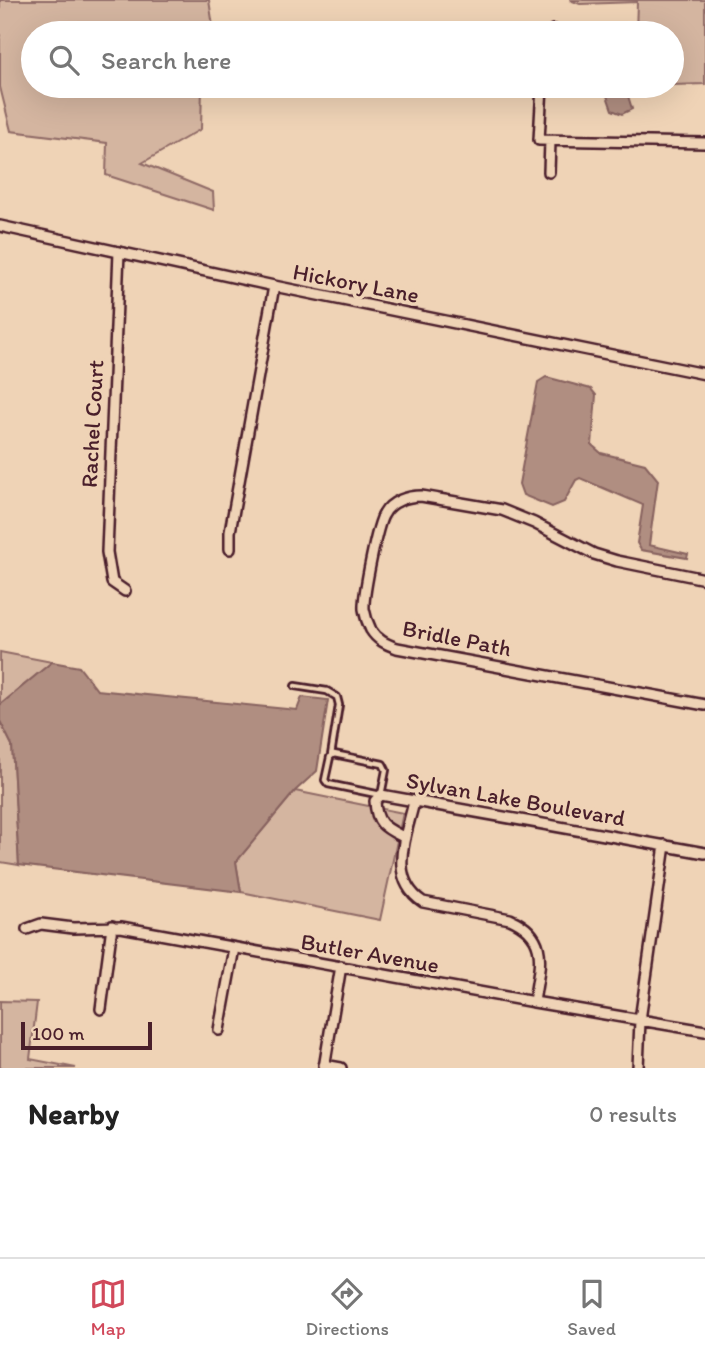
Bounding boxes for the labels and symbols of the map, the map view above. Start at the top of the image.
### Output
street label: Hickory Lane [291,257,421,309]
street label: Rachel Court [75,359,109,489]
street label: Bridle Path [400,614,514,662]
street label: Sylvan Lake Boulevard [404,766,628,832]
street label: Butler Avenue [299,927,441,979]
scale bar [21,1019,152,1051]

